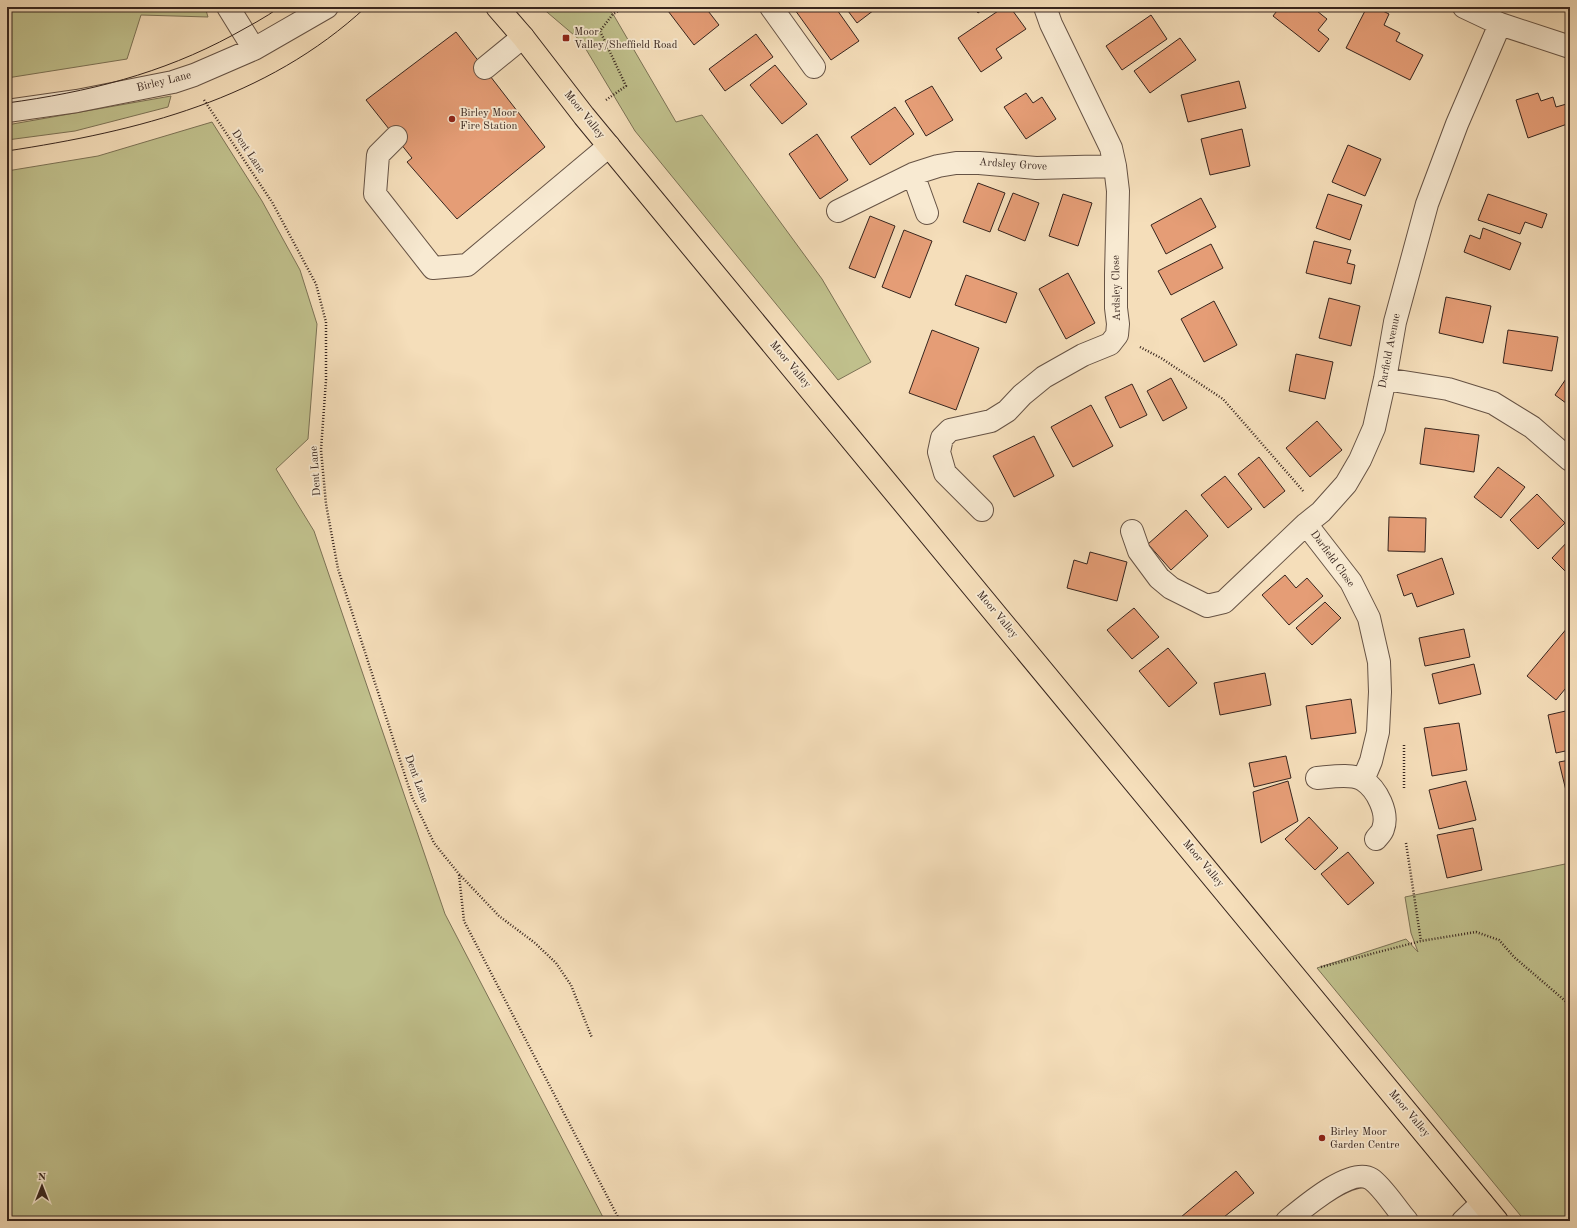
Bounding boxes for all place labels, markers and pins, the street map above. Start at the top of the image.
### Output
place label: Moor Valley/Sheffield Road [574,27,678,51]
marker: Moor Valley/Sheffield Road [561,33,571,43]
place label: Birley Moor Fire Station [460,108,517,132]
marker: Birley Moor Fire Station [447,114,457,124]
place label: Birley Moor Garden Centre [1330,1127,1399,1151]
marker: Birley Moor Garden Centre [1317,1133,1327,1143]

